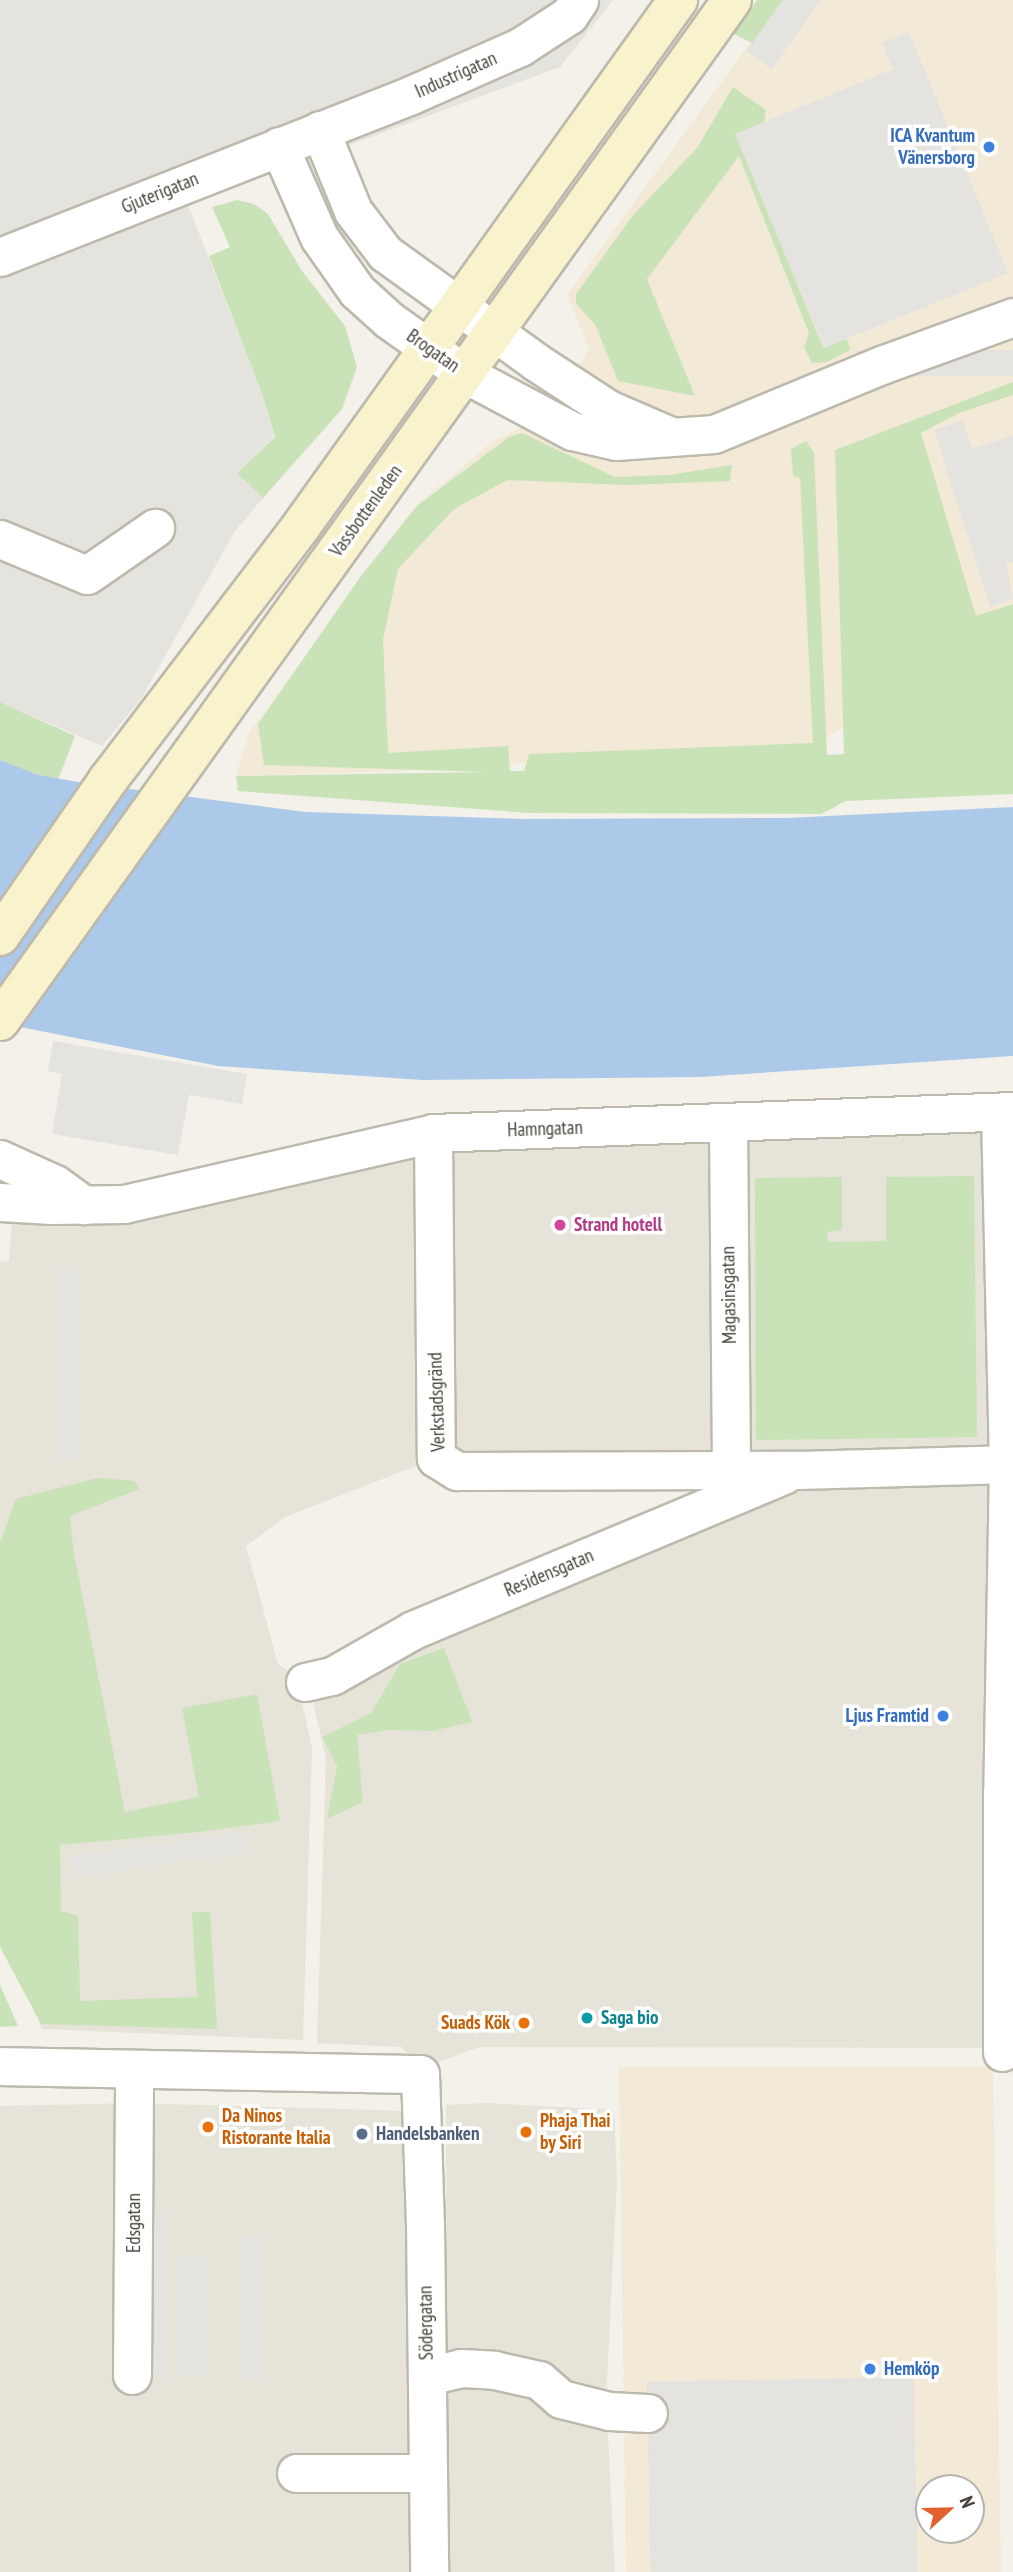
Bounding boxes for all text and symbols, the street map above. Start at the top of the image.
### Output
street label: Industrigatan [412,47,500,103]
place label: ICA Kvantum Vänersborg [890,125,975,169]
marker: ICA Kvantum Vänersborg [981,139,997,155]
street label: Gjuterigatan [118,167,202,219]
street label: Brogatan [402,325,464,377]
street label: Vassbottenleden [325,461,407,561]
street label: Hamngatan [507,1116,583,1142]
place label: Strand hotell [574,1214,662,1236]
marker: Strand hotell [552,1217,568,1233]
street label: Magasinsgatan [717,1246,741,1344]
street label: Verkstadsgränd [424,1352,450,1452]
street label: Residensgatan [501,1544,597,1602]
place label: Ljus Framtid [845,1705,929,1727]
marker: Ljus Framtid [935,1708,951,1724]
place label: Saga bio [601,2007,658,2029]
marker: Saga bio [579,2010,595,2026]
place label: Suads Kök [441,2012,510,2034]
marker: Suads Kök [516,2015,532,2031]
place label: Da Ninos Ristorante Italia [222,2105,331,2149]
place label: Phaja Thai by Siri [540,2110,611,2154]
marker: Da Ninos Ristorante Italia [200,2119,216,2135]
place label: Handelsbanken [376,2123,479,2145]
marker: Phaja Thai by Siri [518,2124,534,2140]
marker: Handelsbanken [354,2126,370,2142]
street label: Edsgatan [123,2193,145,2253]
street label: Södergatan [414,2286,438,2360]
place label: Hemköp [884,2358,939,2380]
marker: Hemköp [862,2361,878,2377]
north arrow [915,2474,985,2544]
text: N [955,2493,981,2511]

